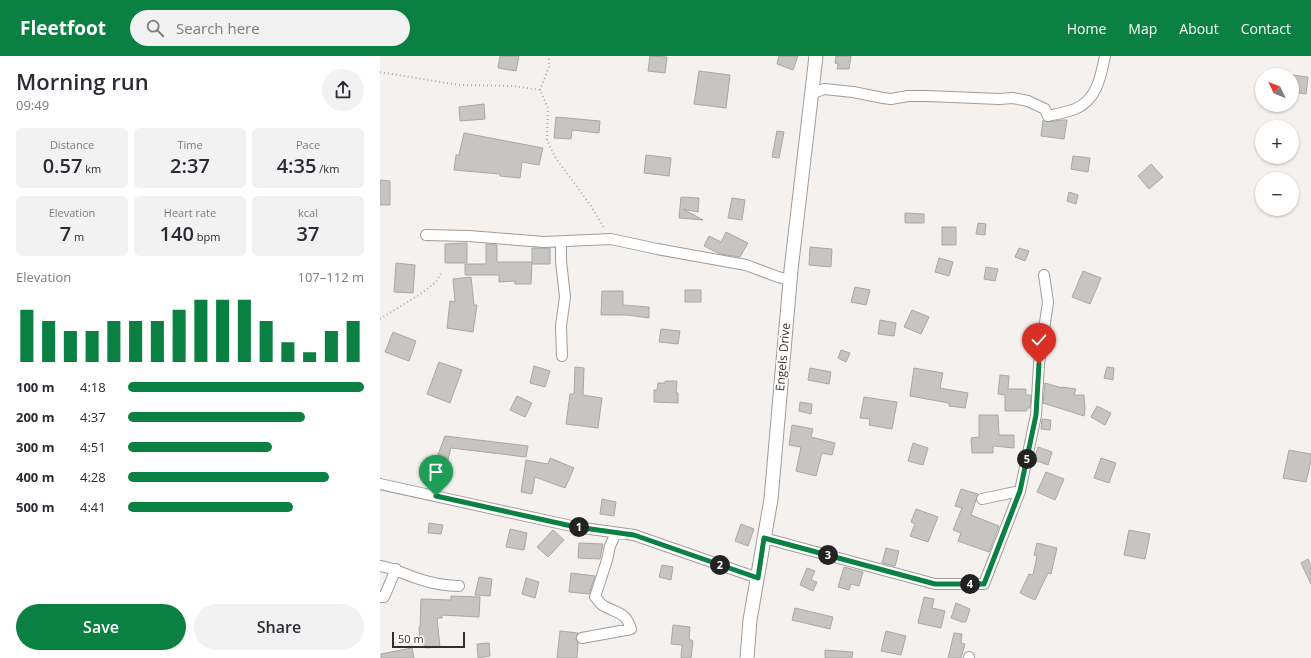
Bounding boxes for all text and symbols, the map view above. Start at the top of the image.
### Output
search box [130,10,410,46]
text: Fleetfoot [20,15,106,41]
icon: search [144,17,166,39]
text: Search here [176,18,260,38]
text: Home [1067,19,1106,38]
text: Map [1128,19,1157,38]
text: About [1179,19,1219,38]
text: Contact [1241,19,1291,38]
text: Morning run [16,66,149,96]
north arrow [1255,68,1299,112]
map controls [1255,68,1299,216]
button: share [322,69,364,111]
text: 09:49 [16,96,49,114]
button: + [1255,120,1299,164]
text: Distance [50,137,94,152]
text: Time [177,137,203,152]
text: Pace [296,137,320,152]
text: 0.57 [43,152,82,179]
text: 2:37 [170,152,210,179]
text: 4:35 [277,152,316,179]
text: km [82,161,101,176]
text: /km [316,161,339,176]
button: − [1255,172,1299,216]
text: Elevation [49,205,95,220]
text: Heart rate [164,205,216,220]
text: kcal [298,205,318,220]
text: 7 [60,220,71,247]
text: 140 [160,220,194,247]
text: 37 [297,220,319,247]
text: m [71,229,84,244]
text: bpm [194,229,220,244]
text: Elevation [16,268,71,286]
text: 107–112 m [297,268,364,286]
street label: Engels Drive [771,322,794,392]
pin [1022,323,1056,364]
icon: check [1028,329,1050,351]
text: 100 m [16,378,54,396]
text: 4:18 [80,378,106,396]
text: 200 m [16,408,54,426]
text: 4:37 [80,408,106,426]
text: 300 m [16,438,54,456]
text: 4:51 [80,438,106,456]
pin: 5 [1017,449,1037,469]
text: 5 [1024,451,1030,466]
pin [419,455,453,496]
icon: arrive [425,461,447,483]
text: 400 m [16,468,54,486]
text: 4:28 [80,468,106,486]
text: 500 m [16,498,54,516]
text: 4:41 [80,498,106,516]
pin: 1 [569,517,589,537]
text: 1 [576,519,582,534]
pin: 3 [818,545,838,565]
text: 3 [825,547,831,562]
pin: 2 [710,555,730,575]
text: 2 [717,557,723,572]
pin: 4 [960,574,980,594]
text: 4 [967,576,973,591]
button: Save [16,604,186,650]
button: Share [194,604,364,650]
scale bar [392,630,465,649]
text: 50 m [398,631,424,646]

